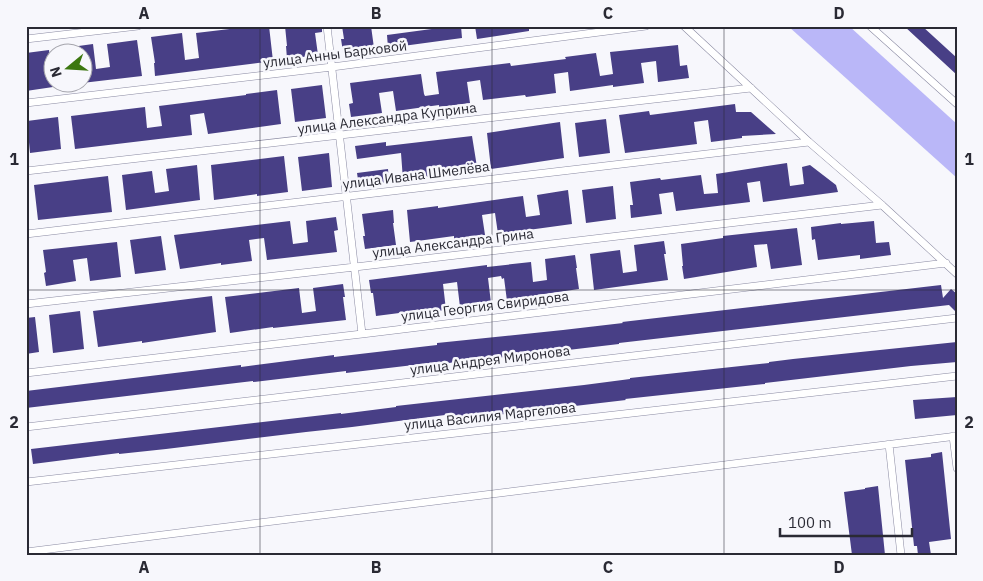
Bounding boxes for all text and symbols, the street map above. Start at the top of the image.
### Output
text: A [139,3,150,23]
text: B [371,3,382,23]
text: C [603,3,613,23]
text: D [833,3,845,23]
street label: улица Анны Барковой [262,36,408,72]
north arrow [42,42,92,92]
text: N [46,64,66,80]
street label: улица Александра Куприна [296,98,478,138]
text: 1 [9,149,19,169]
text: 1 [964,149,974,169]
street label: улица Ивана Шмелёва [342,157,491,193]
street label: улица Александра Грина [371,224,535,262]
street label: улица Георгия Свиридова [400,287,570,325]
street label: улица Андрея Миронова [409,341,572,379]
street label: улица Василия Маргелова [403,398,577,434]
text: 2 [9,412,19,432]
text: 2 [964,412,974,432]
scale bar [780,506,913,538]
text: 100 m [788,513,832,532]
text: A [139,557,150,577]
text: B [371,557,382,577]
text: C [603,557,613,577]
text: D [833,557,845,577]

